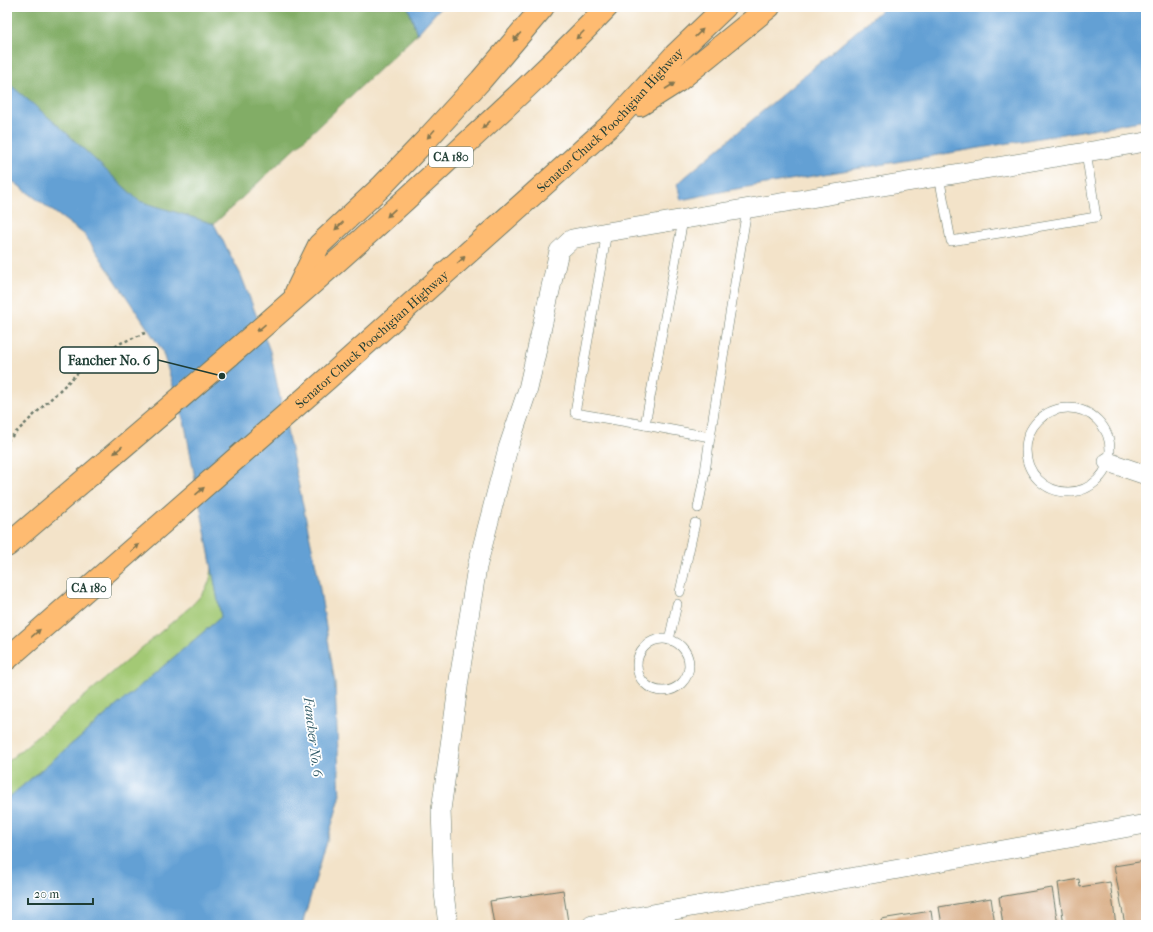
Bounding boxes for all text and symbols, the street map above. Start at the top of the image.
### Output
one-way arrow [694,28,704,38]
one-way arrow [575,30,585,40]
one-way arrow [513,31,522,42]
street label: Senator Chuck Poochigian Highway [533,43,687,195]
one-way arrow [665,82,676,89]
one-way arrow [481,121,491,130]
one-way arrow [427,129,436,139]
road number: CA 180 [429,147,473,167]
one-way arrow [386,209,396,218]
one-way arrow [334,221,344,231]
one-way arrow [456,255,466,264]
street label: Senator Chuck Poochigian Highway [292,266,452,411]
one-way arrow [256,323,266,332]
callout: Fancher No. 6 [60,347,158,373]
text: Fancher No. 6 [67,352,151,369]
one-way arrow [113,446,124,455]
one-way arrow [196,487,205,496]
one-way arrow [129,544,140,553]
road number: CA 180 [67,578,111,598]
one-way arrow [31,629,42,638]
water label: Fancher No. 6 [300,695,326,778]
scale bar [28,880,93,906]
text: 20 m [34,887,59,901]

